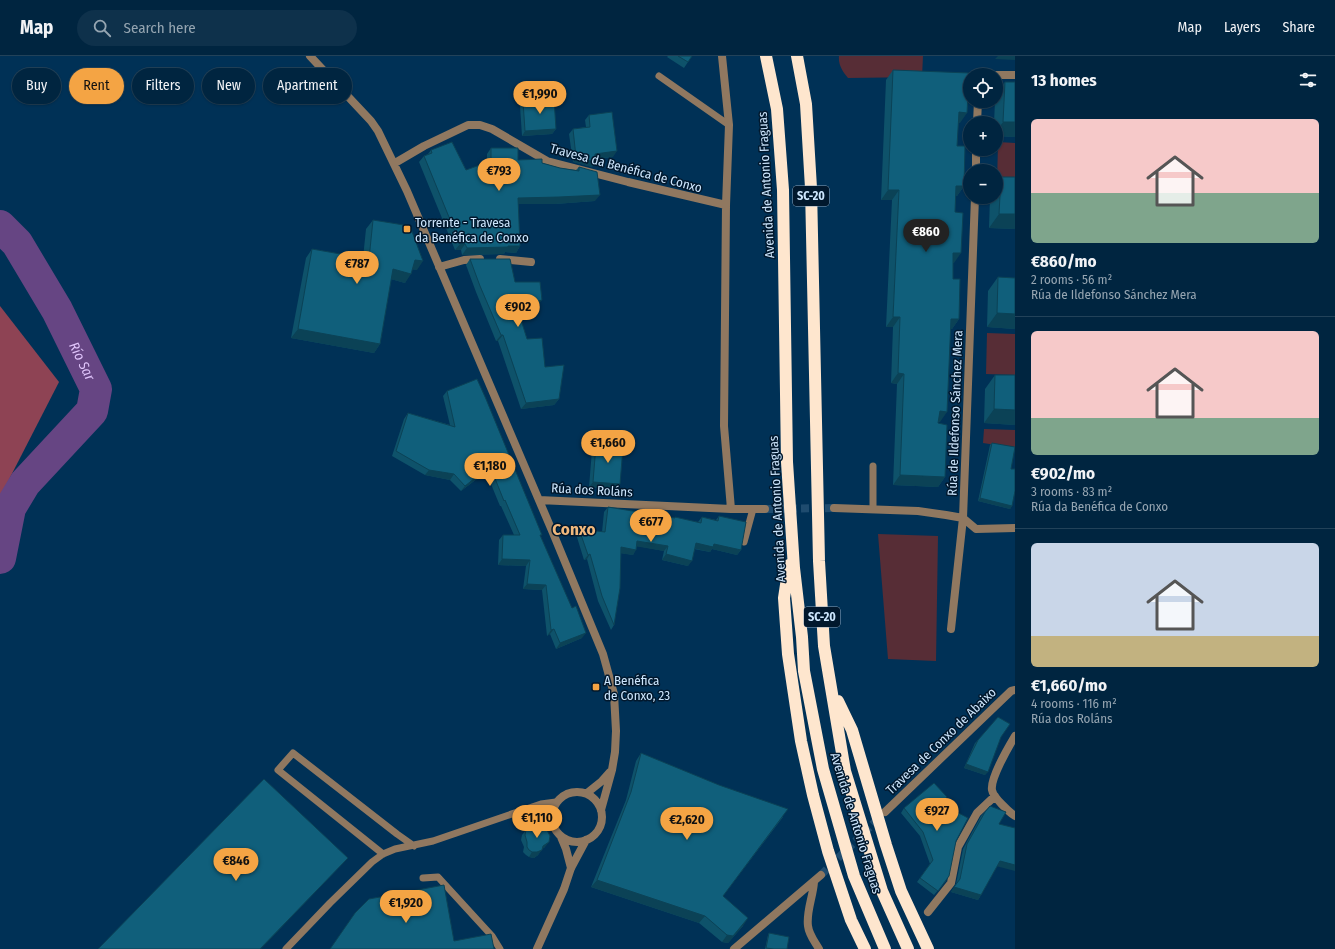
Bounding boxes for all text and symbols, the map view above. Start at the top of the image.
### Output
search box [77,10,357,46]
text: Map [20,16,53,39]
icon: search [91,17,113,39]
text: Search here [123,19,196,37]
text: Map [1178,19,1202,36]
text: Layers [1224,19,1260,36]
text: Share [1282,19,1315,36]
chip: Buy [12,68,61,104]
chip: Rent [69,68,124,104]
chip: Filters [132,68,194,104]
chip: New [202,68,255,104]
chip: Apartment [263,68,352,104]
map controls [963,68,1003,204]
button: locate [963,68,1003,108]
icon: filters [1297,69,1319,91]
text: 13 homes [1031,70,1097,91]
pin: €1,990 [507,81,573,115]
text: €1,990 [522,86,558,101]
street label: Avenida de Antonio Fraguas [755,111,777,259]
button: + [963,116,1003,156]
street label: Travesa da Benéfica de Conxo [548,140,704,196]
icon: home [1139,145,1211,217]
pin: €793 [475,158,523,192]
text: €793 [486,163,512,178]
button: − [963,164,1003,204]
road number: SC-20 [793,186,829,206]
place label: Torrente - Travesa da Benéfica de Conxo [415,215,529,245]
pin: €860 [902,219,950,253]
marker: Torrente - Travesa da Benéfica de Conxo [402,224,412,234]
text: €860 [912,224,940,239]
pin: €787 [333,251,381,285]
text: €860/mo [1031,251,1097,272]
text: €787 [345,256,369,271]
text: 2 rooms · 56 m² [1031,272,1112,287]
text: Rúa de Ildefonso Sánchez Mera [1031,287,1197,302]
pin: €902 [494,294,542,328]
text: €902 [505,299,531,314]
street label: Rúa de Ildefonso Sánchez Mera [945,330,965,496]
water label: Río Sar [66,339,99,384]
icon: home [1139,357,1211,429]
pin: €1,660 [575,430,641,464]
text: €1,660 [590,435,626,450]
street label: Avenida de Antonio Fraguas [766,435,788,583]
pin: €1,180 [457,453,523,487]
text: €1,180 [473,458,507,473]
text: €902/mo [1031,463,1095,484]
street label: Rúa dos Roláns [551,480,634,500]
text: 3 rooms · 83 m² [1031,484,1112,499]
text: Rúa da Benéfica de Conxo [1031,499,1168,514]
pin: €677 [627,509,675,543]
text: €677 [639,514,663,529]
district label: Conxo [552,519,596,540]
icon: home [1139,569,1211,641]
road number: SC-20 [804,607,840,627]
place label: A Benéfica de Conxo, 23 [604,673,670,703]
text: €1,660/mo [1031,675,1107,696]
marker: A Benéfica de Conxo, 23 [591,682,601,692]
street label: Travesa de Conxo de Abaixo [883,684,999,797]
text: 4 rooms · 116 m² [1031,696,1117,711]
text: Rúa dos Roláns [1031,711,1113,726]
street label: Avenida de Antonio Fraguas [827,751,885,896]
pin: €927 [913,798,961,832]
text: €927 [925,803,949,818]
pin: €1,110 [504,805,570,839]
pin: €2,620 [654,807,720,841]
text: €1,110 [521,810,553,825]
text: €2,620 [669,812,705,827]
pin: €846 [212,848,260,882]
text: €846 [222,853,250,868]
pin: €1,920 [373,890,439,924]
text: €1,920 [389,895,423,910]

